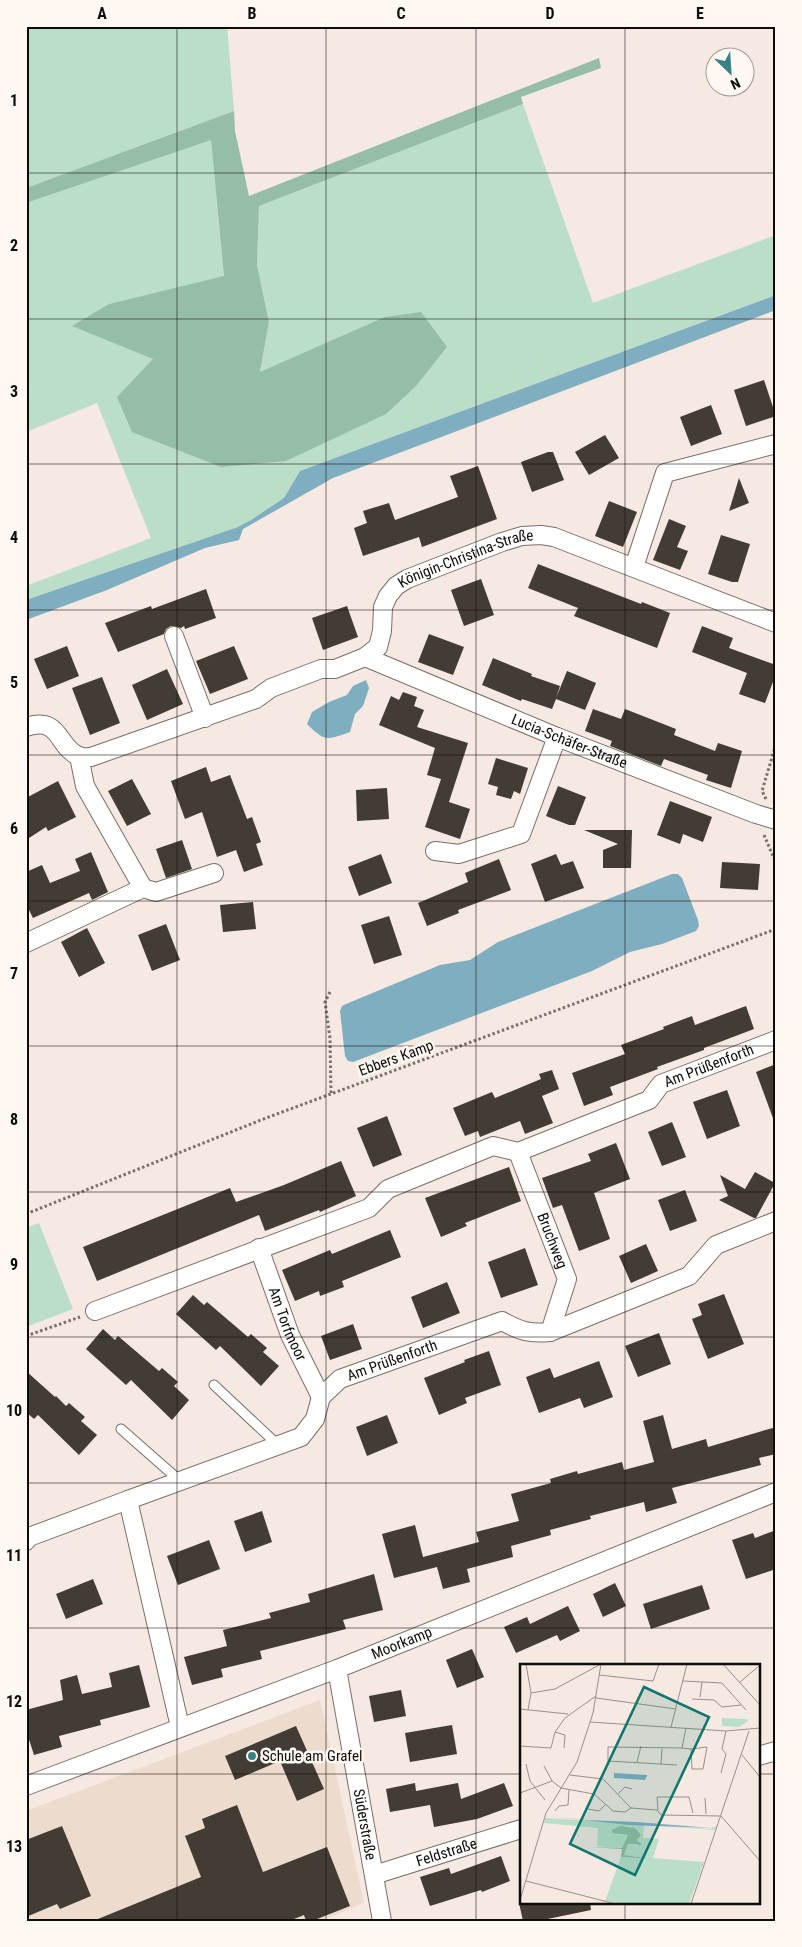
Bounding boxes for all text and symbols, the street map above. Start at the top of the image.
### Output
text: A [97,4,107,23]
text: B [248,4,257,23]
text: C [396,4,406,23]
text: D [545,4,555,23]
text: E [696,4,704,23]
north arrow [704,48,754,98]
text: N [728,75,743,93]
text: 1 [10,91,18,110]
text: 2 [10,236,18,255]
text: 3 [10,382,18,401]
street label: Königin-Christina-Straße [394,526,534,592]
text: 4 [10,528,18,547]
text: 5 [10,673,18,692]
street label: Lucia-Schäfer-Straße [509,710,630,772]
text: 6 [10,819,18,838]
text: 7 [10,964,18,983]
street label: Ebbers Kamp [356,1036,436,1080]
street label: Am Prüßenforth [661,1040,756,1091]
text: 8 [10,1110,18,1129]
street label: Bruchweg [533,1210,571,1271]
text: 9 [10,1255,18,1274]
street label: Am Torfmoor [265,1284,311,1364]
street label: Am Prüßenforth [344,1336,440,1385]
text: 10 [6,1401,22,1420]
text: 11 [6,1546,22,1565]
street label: Moorkamp [369,1623,435,1663]
inset map [520,1664,760,1904]
text: 12 [6,1692,22,1711]
place label: Schule am Grafel [262,1747,362,1765]
marker: Schule am Grafel [246,1750,258,1762]
street label: Süderstraße [350,1788,380,1861]
street label: Feldstraße [414,1834,479,1870]
text: 13 [6,1837,22,1856]

